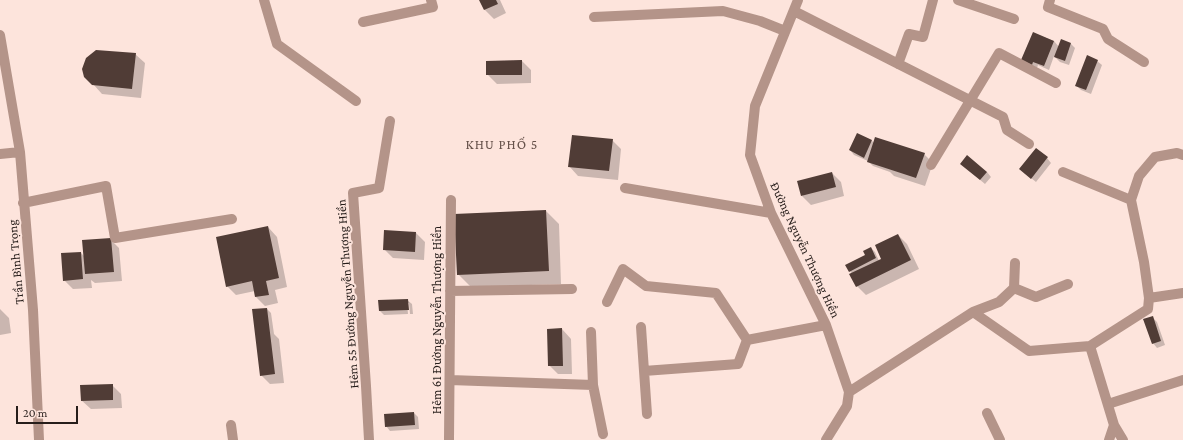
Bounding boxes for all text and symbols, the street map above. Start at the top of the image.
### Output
district label: KHU PHỐ 5 [466,137,538,153]
street label: Đường Nguyễn Thượng Hiền [767,180,843,320]
street label: Hẻm 55 Đường Nguyễn Thượng Hiền [334,199,362,389]
street label: Trần Bình Trọng [5,219,27,305]
street label: Hẻm 61 Đường Nguyễn Thượng Hiền [429,226,445,414]
scale bar [18,398,80,424]
text: 20 m [23,406,47,420]

